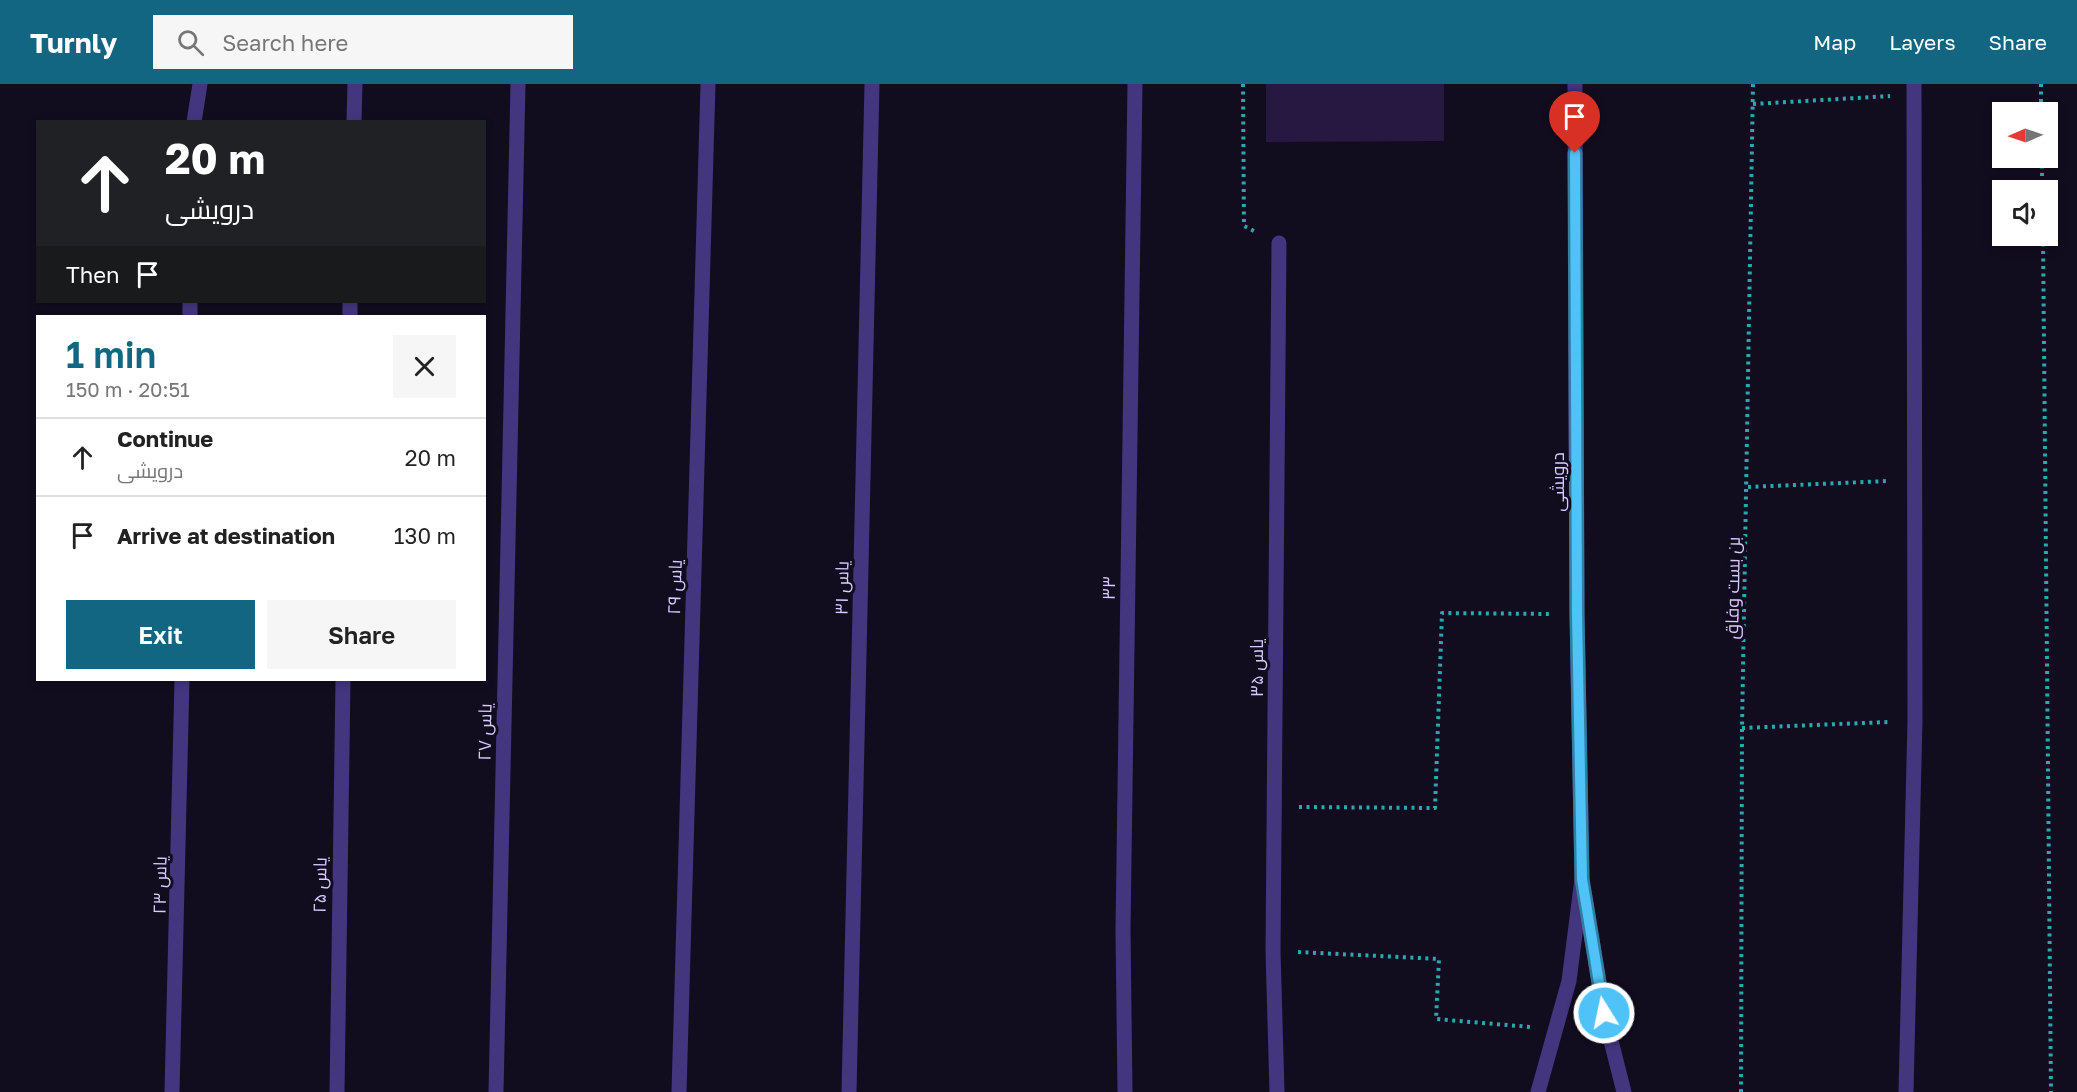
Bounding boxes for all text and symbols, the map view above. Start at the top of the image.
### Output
search box [153,15,573,69]
text: Turnly [30,26,117,59]
icon: search [174,26,207,59]
text: Search here [222,29,348,56]
text: Map [1813,29,1856,55]
text: Layers [1889,29,1956,55]
text: Share [1989,29,2047,55]
pin [1549,91,1600,153]
icon: arrive [1558,100,1591,133]
north arrow [1992,102,2058,168]
map controls [1992,102,2058,246]
text: 20 m [165,133,265,183]
icon: ahead [66,144,144,222]
button: sound [1992,180,2058,246]
text: درویشی [165,193,254,225]
icon: arrive [131,258,164,291]
text: Then [66,261,119,288]
text: 1 min [66,333,156,376]
button: close [393,335,456,398]
text: 150 m · 20:51 [66,377,190,401]
text: Continue [117,425,213,452]
icon: ahead [66,441,99,474]
text: 20 m [405,444,456,471]
street label: درویشی [1546,452,1569,512]
text: درویشی [117,458,183,482]
icon: arrive [66,519,99,552]
text: Arrive at destination [117,522,335,549]
text: 130 m [394,522,456,549]
street label: بن بست وفاق [1720,536,1746,640]
street label: یاس ۲۹ [662,559,687,615]
street label: یاس ۳۱ [830,561,853,615]
street label: ۳۳ [1097,576,1119,600]
button: Exit [66,600,255,669]
button: Share [267,600,456,669]
street label: یاس ۳۵ [1245,639,1268,697]
street label: یاس ۲۷ [473,703,497,761]
street label: یاس ۲۳ [147,856,172,914]
street label: یاس ۲۵ [308,857,331,913]
position arrow [1572,981,1636,1045]

